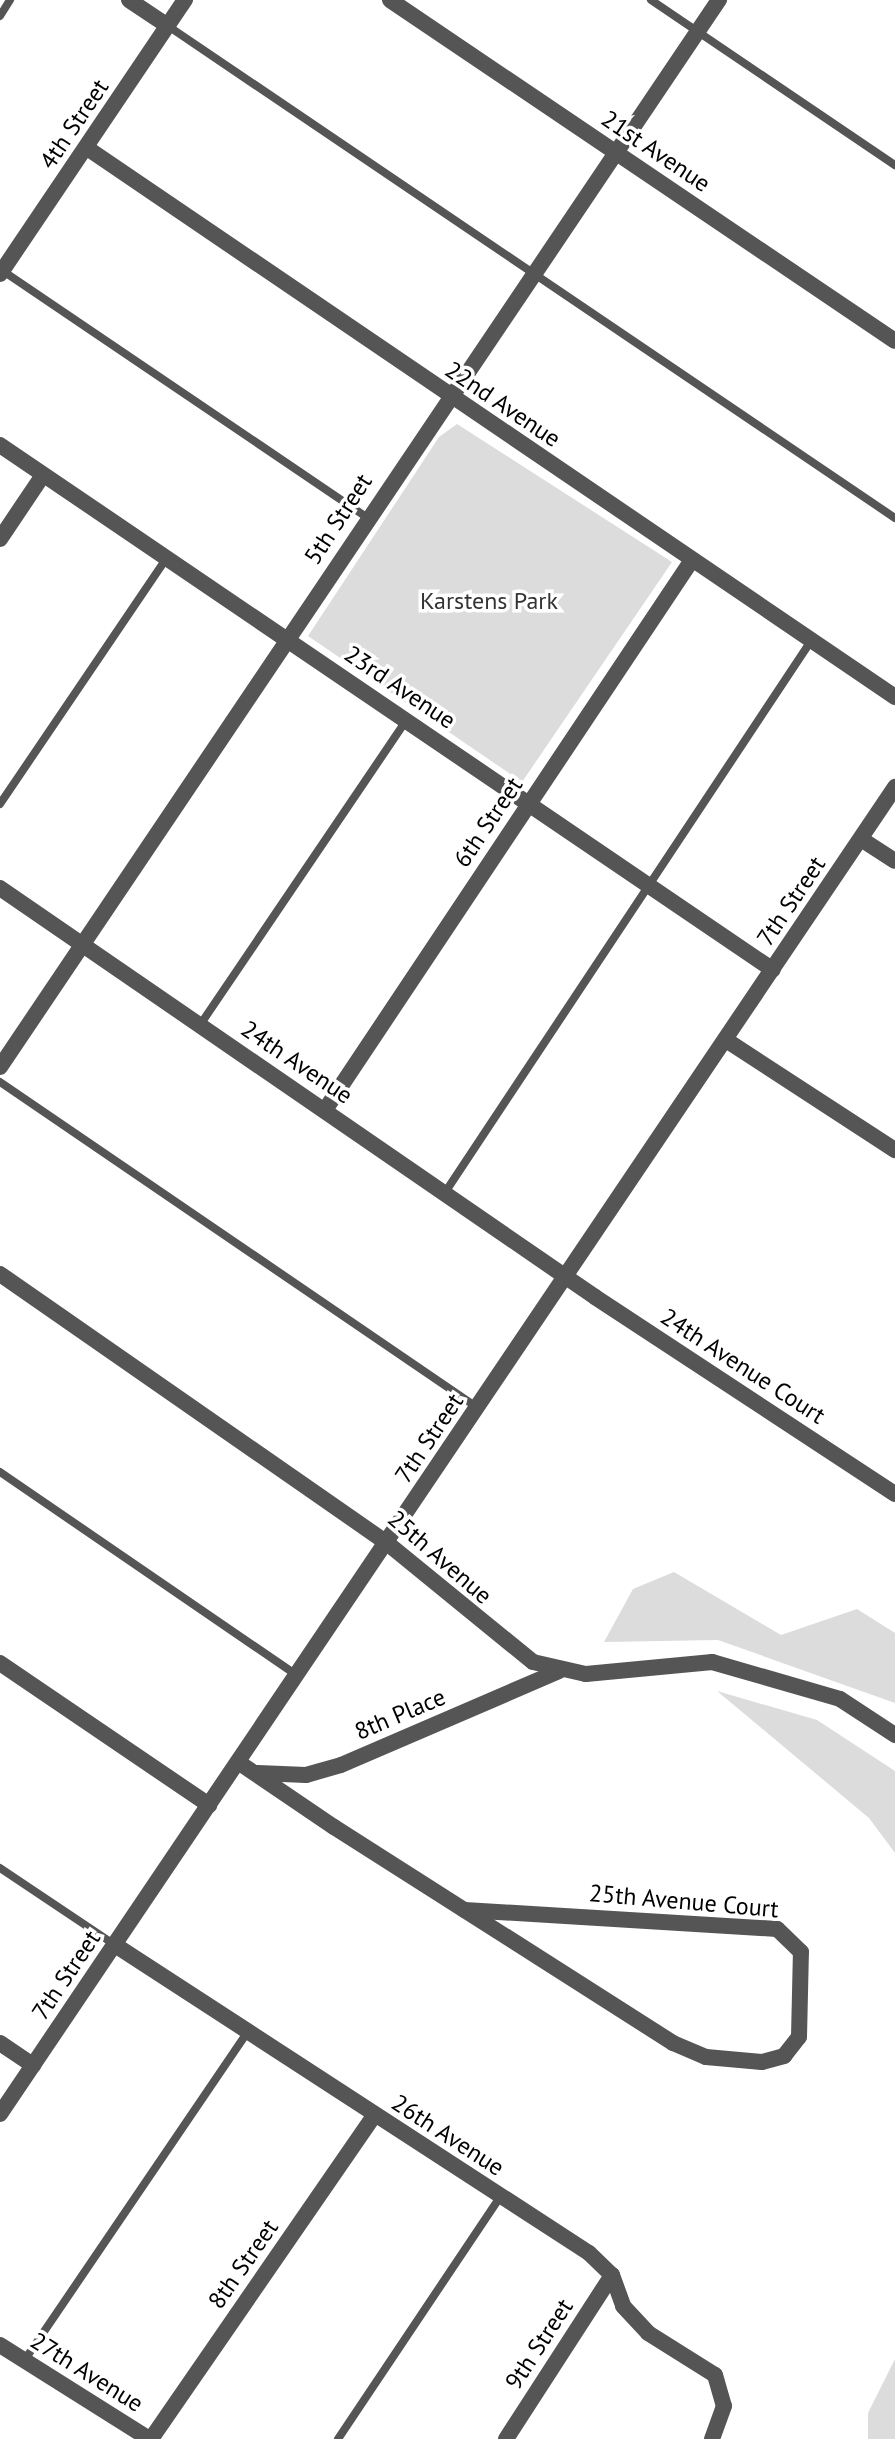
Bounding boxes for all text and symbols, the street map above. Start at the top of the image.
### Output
street label: 4th Street [34,74,114,174]
street label: 21st Avenue [596,104,716,198]
street label: 22nd Avenue [440,355,566,453]
street label: 5th Street [298,468,378,570]
park label: Karstens Park [420,587,558,615]
street label: 23rd Avenue [339,639,461,735]
street label: 6th Street [448,772,528,872]
street label: 7th Street [751,851,831,951]
street label: 24th Avenue [236,1014,358,1110]
street label: 24th Avenue Court [655,1302,831,1430]
street label: 7th Street [389,1388,469,1488]
street label: 25th Avenue [382,1504,498,1610]
street label: 8th Place [350,1682,450,1746]
street label: 25th Avenue Court [588,1878,780,1924]
street label: 7th Street [26,1925,106,2025]
street label: 26th Avenue [386,2088,510,2182]
street label: 8th Street [202,2214,284,2314]
street label: 9th Street [499,2293,579,2395]
street label: 27th Avenue [25,2326,149,2418]

